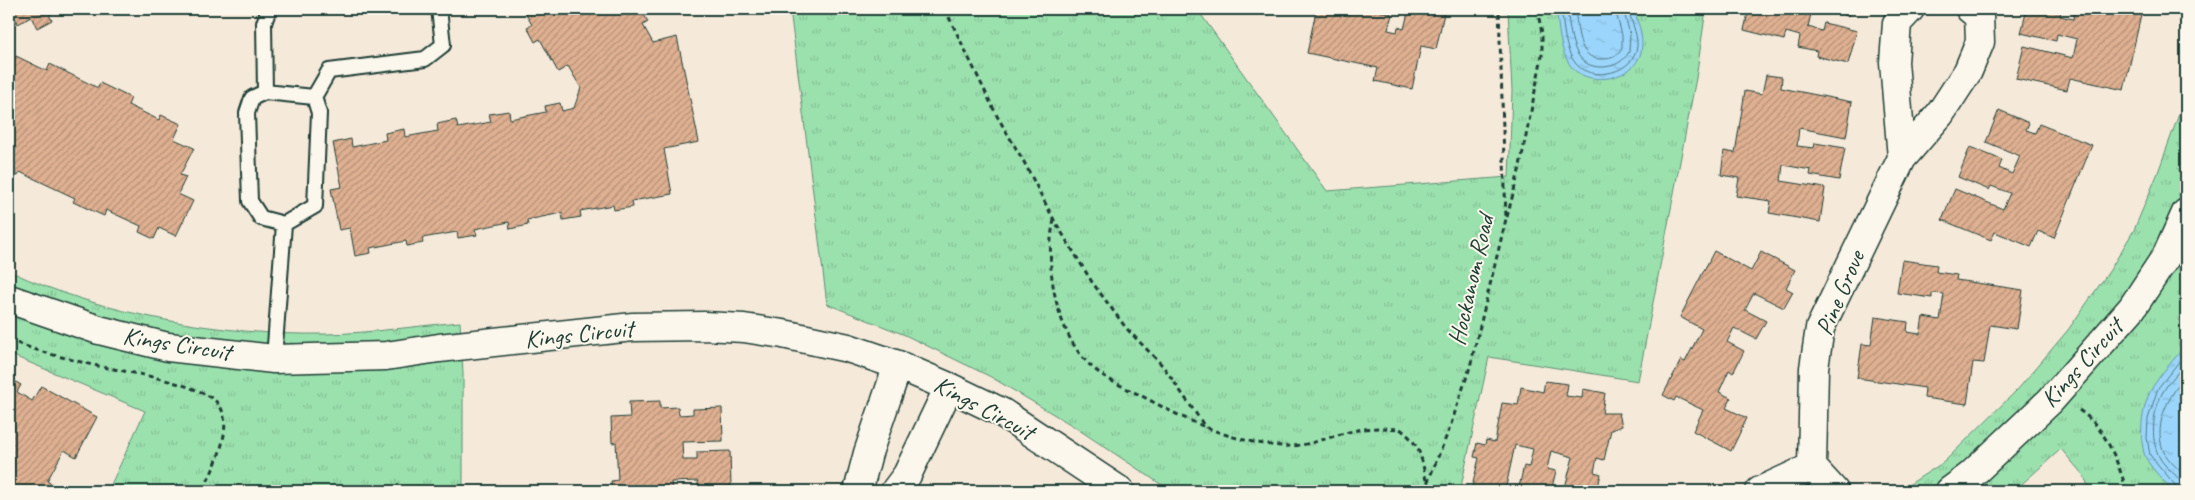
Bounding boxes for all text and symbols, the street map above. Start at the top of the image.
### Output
street label: Hockanom Road [1440,208,1502,348]
street label: Pine Grove [1808,244,1873,340]
street label: Kings Circuit [2034,309,2133,414]
street label: Kings Circuit [523,312,638,356]
street label: Kings Circuit [121,320,237,369]
street label: Kings Circuit [928,368,1043,449]

